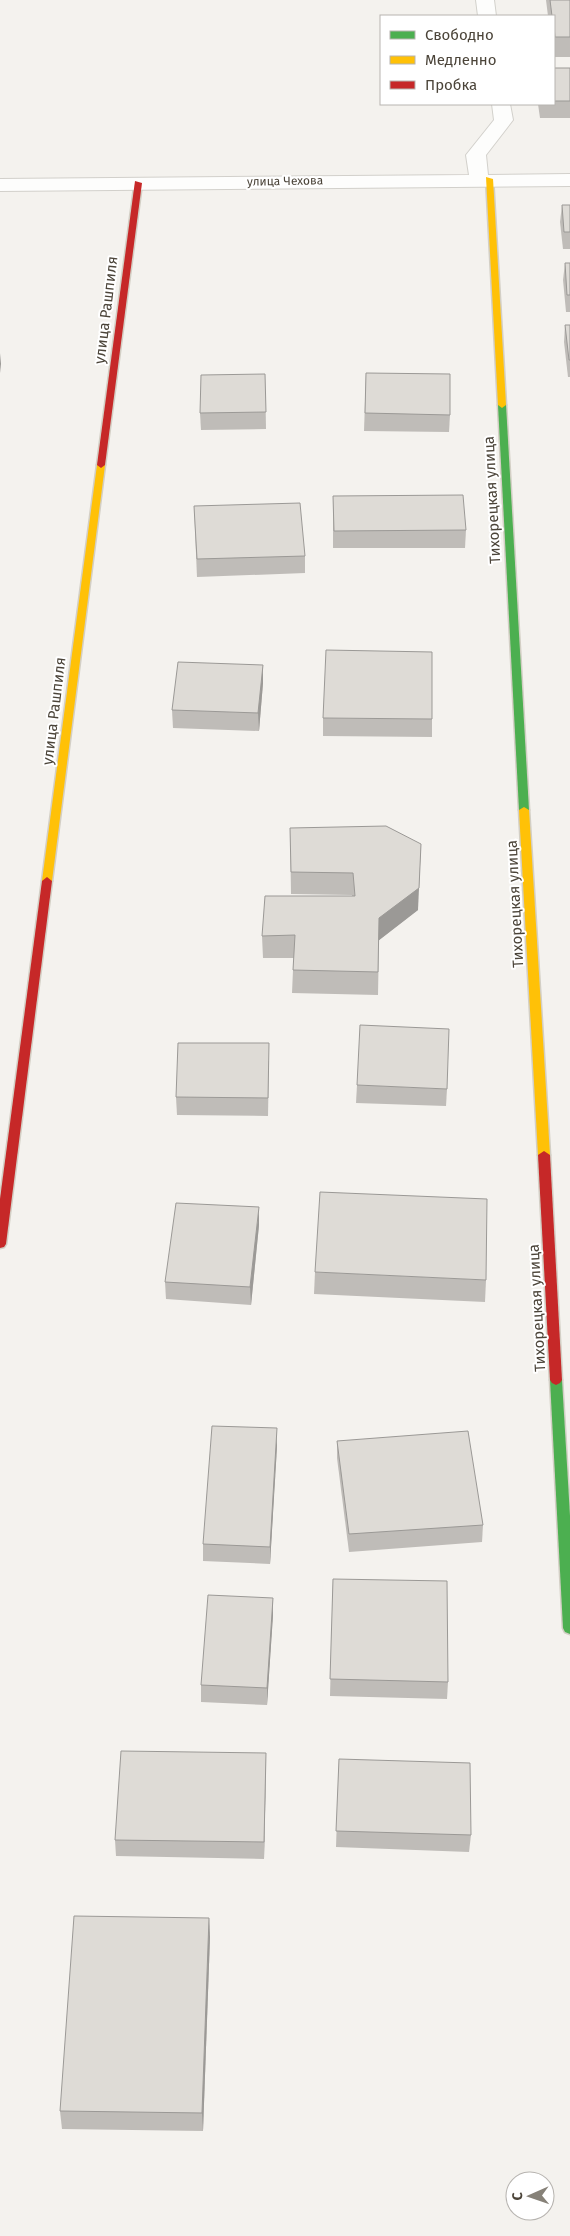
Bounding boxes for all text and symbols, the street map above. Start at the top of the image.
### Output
legend [380,15,555,105]
text: Свободно [425,26,494,44]
text: Медленно [425,51,497,69]
text: Пробка [425,76,477,94]
street label: улица Чехова [247,173,323,189]
street label: улица Рашпиля [90,255,122,365]
street label: Тихорецкая улица [480,436,504,564]
street label: улица Рашпиля [38,656,70,766]
street label: Тихорецкая улица [503,840,527,968]
street label: Тихорецкая улица [525,1244,549,1372]
north arrow [505,2171,555,2221]
text: С [509,2192,526,2201]

